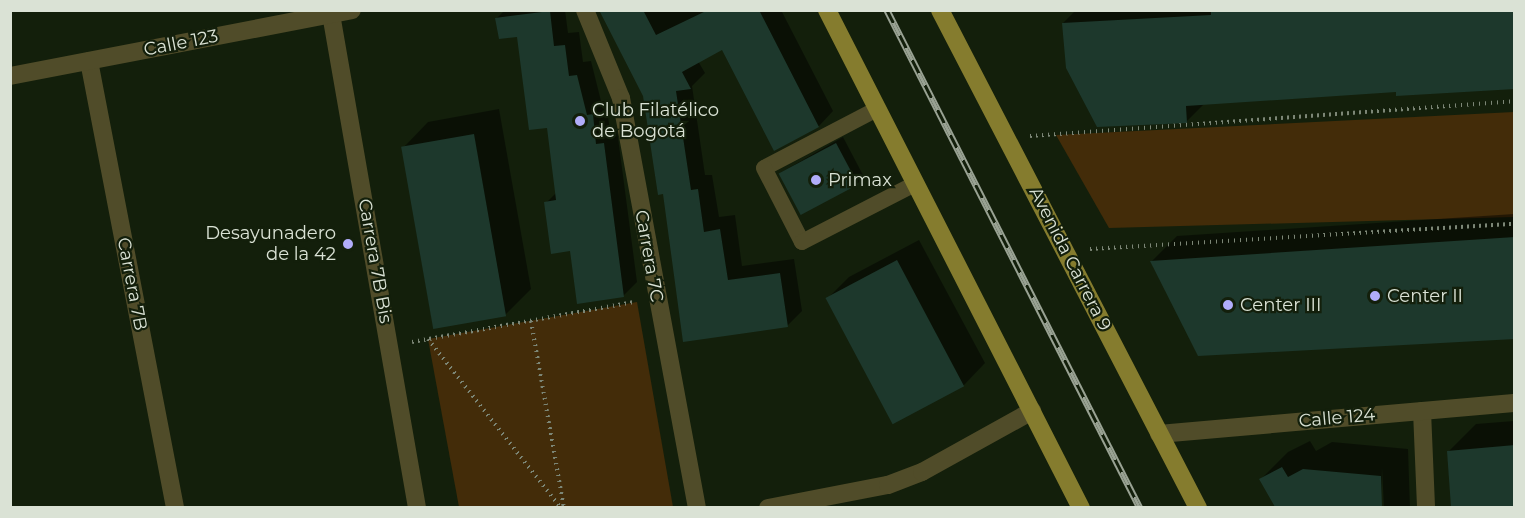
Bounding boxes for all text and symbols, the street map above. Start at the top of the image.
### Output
street label: Calle 123 [142,25,220,61]
place label: Club Filatélico de Bogotá [592,100,719,142]
marker: Club Filatélico de Bogotá [573,114,587,128]
place label: Primax [828,169,892,191]
marker: Primax [809,173,823,187]
street label: Avenida Carrera 9 [1024,184,1116,334]
street label: Carrera 7B Bis [353,197,397,325]
street label: Carrera 7C [630,208,668,304]
place label: Desayunadero de la 42 [205,223,336,266]
street label: Carrera 7B [112,236,152,332]
marker: Desayunadero de la 42 [341,237,355,251]
place label: Center II [1387,285,1463,307]
marker: Center II [1368,289,1382,303]
place label: Center III [1240,294,1321,316]
marker: Center III [1221,298,1235,312]
street label: Calle 124 [1298,404,1376,432]

